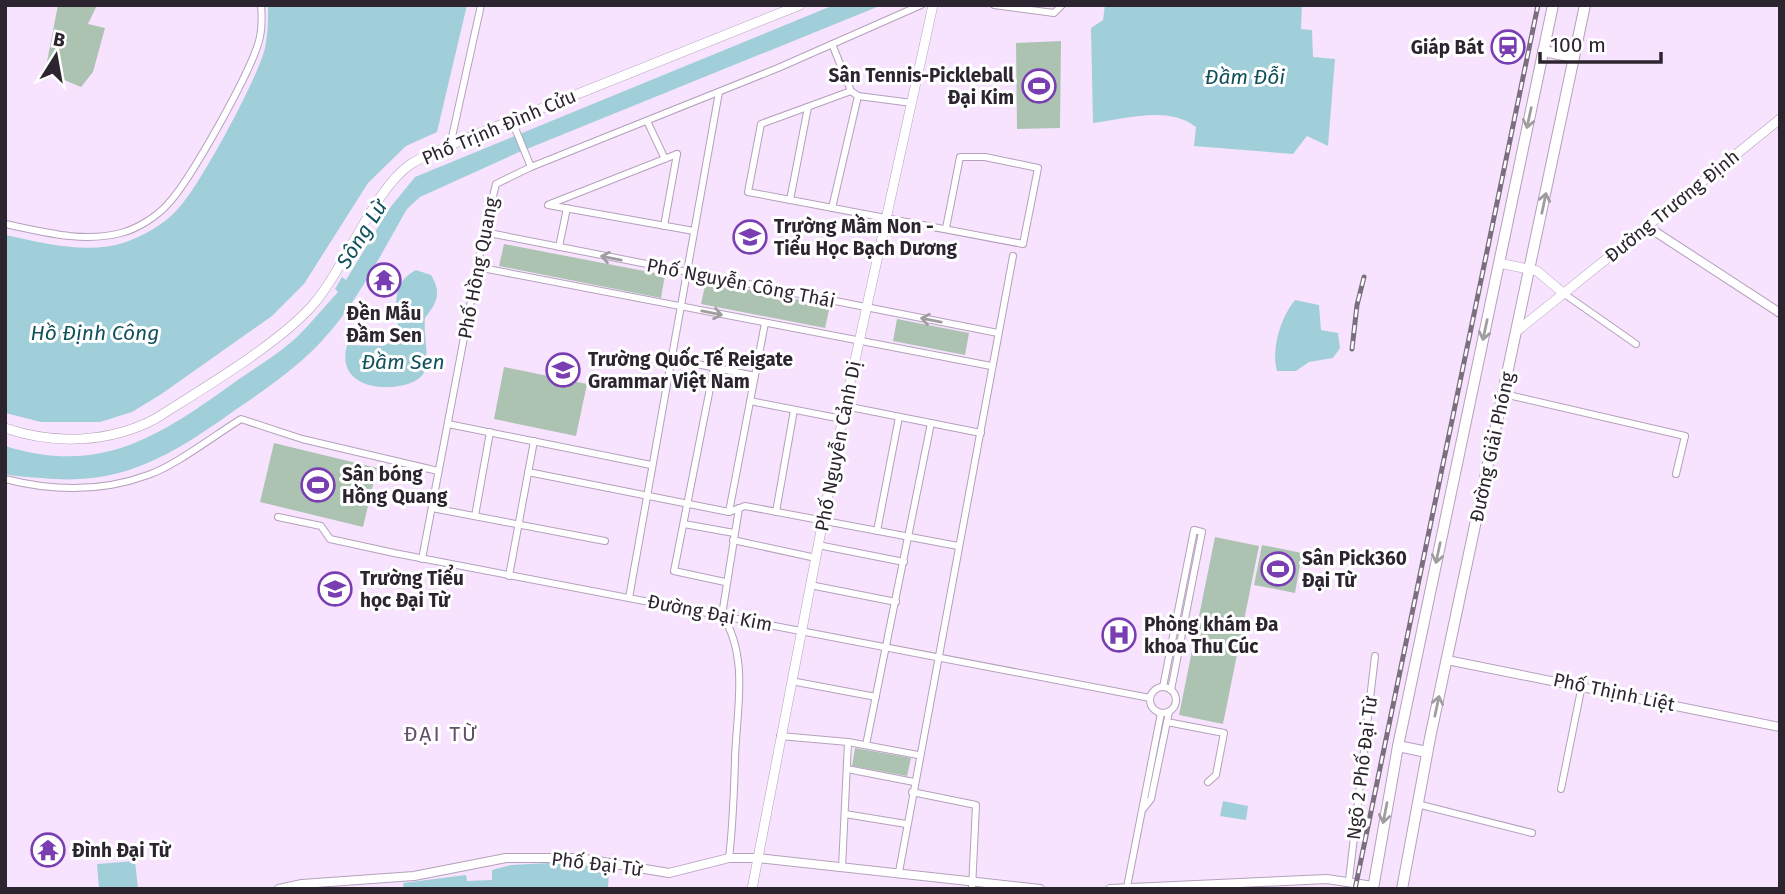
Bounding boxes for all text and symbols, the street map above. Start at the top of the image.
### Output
north arrow [21,21,91,91]
scale bar [1540,21,1661,65]
text: B [51,27,67,52]
station icon: Giáp Bát [1489,28,1527,66]
text: 100 m [1550,32,1606,58]
place label: Giáp Bát [1411,36,1485,59]
place label: Sân Tennis-Pickleball Đại Kim [829,64,1014,109]
water label: Đầm Đỗi [1205,64,1285,90]
sports icon: Sân Tennis-Pickleball Đại Kim [1020,67,1058,105]
street label: Phố Trịnh Đình Cửu [419,84,579,170]
one-way arrow [1522,106,1536,129]
street label: Đường Trương Định [1600,145,1744,267]
one-way arrow [1538,192,1552,215]
water label: Sông Lừ [330,194,394,274]
street label: Phố Hồng Quang [453,195,503,341]
place label: Trường Mầm Non - Tiểu Học Bạch Dương [774,213,958,260]
school or university icon: Trường Mầm Non - Tiểu Học Bạch Dương [731,218,769,256]
one-way arrow [600,250,623,264]
street label: Phố Nguyễn Công Thái [645,253,837,313]
temple icon: Đền Mẫu Đầm Sen [365,261,403,299]
place label: Đền Mẫu Đầm Sen [346,300,422,347]
one-way arrow [700,307,723,321]
one-way arrow [920,313,943,326]
one-way arrow [1477,318,1491,341]
water label: Hồ Định Công [31,320,159,346]
place label: Trường Quốc Tế Reigate Grammar Việt Nam [588,346,793,393]
water label: Đầm Sen [361,349,445,375]
school or university icon: Trường Quốc Tế Reigate Grammar Việt Nam [544,351,582,389]
street label: Phố Nguyễn Cảnh Dị [810,359,866,533]
street label: Đường Giải Phóng [1465,370,1519,524]
place label: Sân bóng Hồng Quang [342,463,448,508]
sports icon: Sân bóng Hồng Quang [299,466,337,504]
one-way arrow [1431,541,1445,564]
place label: Sân Pick360 Đại Từ [1302,547,1407,592]
sports icon: Sân Pick360 Đại Từ [1259,550,1297,588]
place label: Trường Tiểu học Đại Từ [360,564,464,612]
school or university icon: Trường Tiểu học Đại Từ [316,570,354,608]
street label: Đường Đại Kim [646,590,774,636]
place label: Phòng khám Đa khoa Thu Cúc [1144,613,1278,658]
hospital icon: Phòng khám Đa khoa Thu Cúc [1100,616,1138,654]
street label: Phố Thịnh Liệt [1551,668,1677,716]
street label: Ngõ 2 Phố Đại Từ [1342,694,1382,841]
one-way arrow [1431,695,1445,718]
district label: ĐẠI TỪ [404,721,478,747]
one-way arrow [1378,801,1391,824]
temple icon: Đình Đại Từ [29,831,67,869]
place label: Đình Đại Từ [72,839,172,862]
street label: Phố Đại Từ [550,847,644,881]

